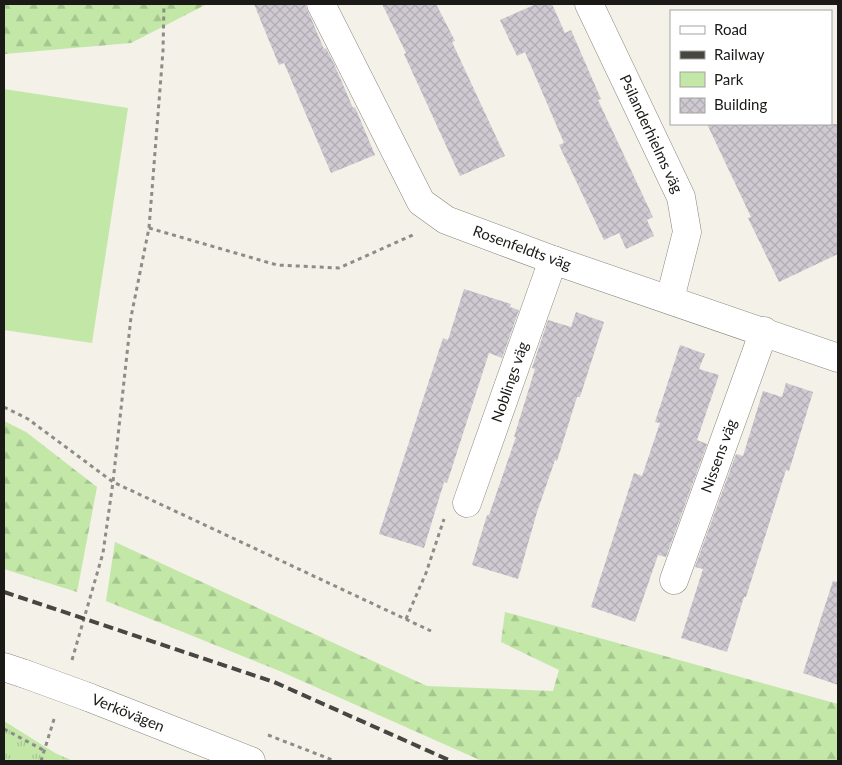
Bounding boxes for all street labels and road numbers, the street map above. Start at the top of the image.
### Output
street label: Psilanderhielms väg [617,71,687,196]
street label: Rosenfeldts väg [471,221,574,273]
street label: Noblings väg [487,339,531,424]
street label: Nissens väg [696,416,740,495]
street label: Verkövägen [89,689,167,735]

